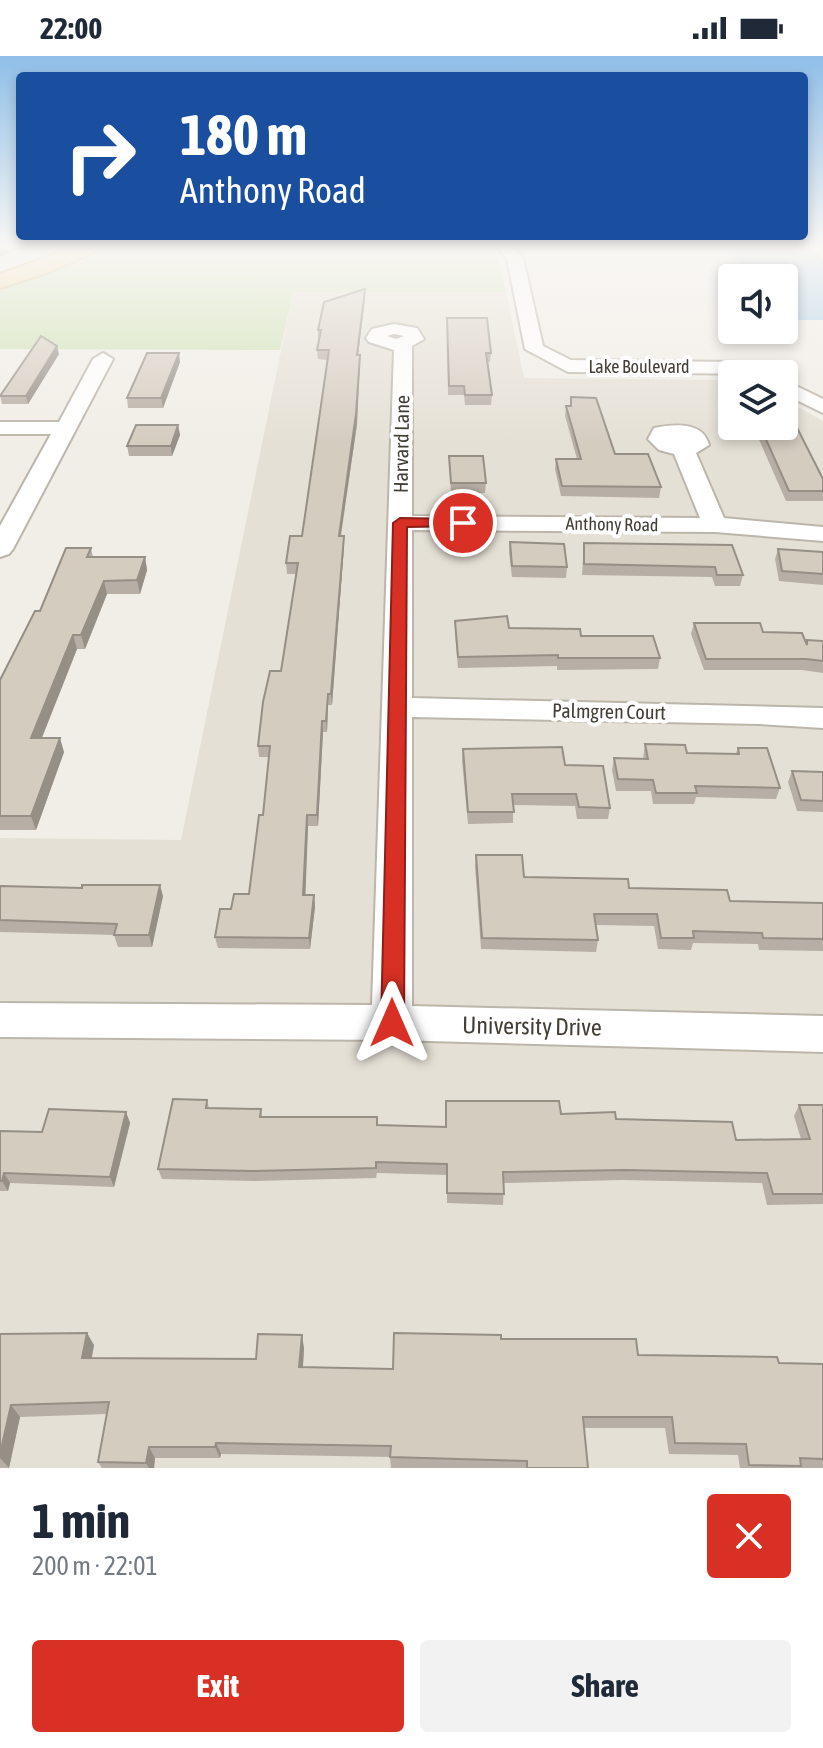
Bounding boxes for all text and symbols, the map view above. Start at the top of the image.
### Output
text: 22:00 [40,11,102,45]
text: 180 m [180,103,307,167]
icon: right [48,104,152,208]
text: Anthony Road [180,169,366,211]
map controls [718,264,798,440]
button: sound [718,264,798,344]
street label: Lake Boulevard [588,356,690,377]
button: layers [718,360,798,440]
street label: Harvard Lane [389,395,413,493]
pin [429,489,497,557]
icon: arrive [441,501,485,545]
street label: Anthony Road [565,513,659,535]
street label: Palmgren Court [552,699,666,723]
position arrow [350,981,434,1065]
street label: University Drive [462,1011,602,1041]
text: 1 min [32,1493,130,1548]
button: close [707,1494,791,1578]
text: 200 m · 22:01 [32,1551,158,1581]
button: Exit [32,1640,404,1732]
button: Share [420,1640,791,1732]

